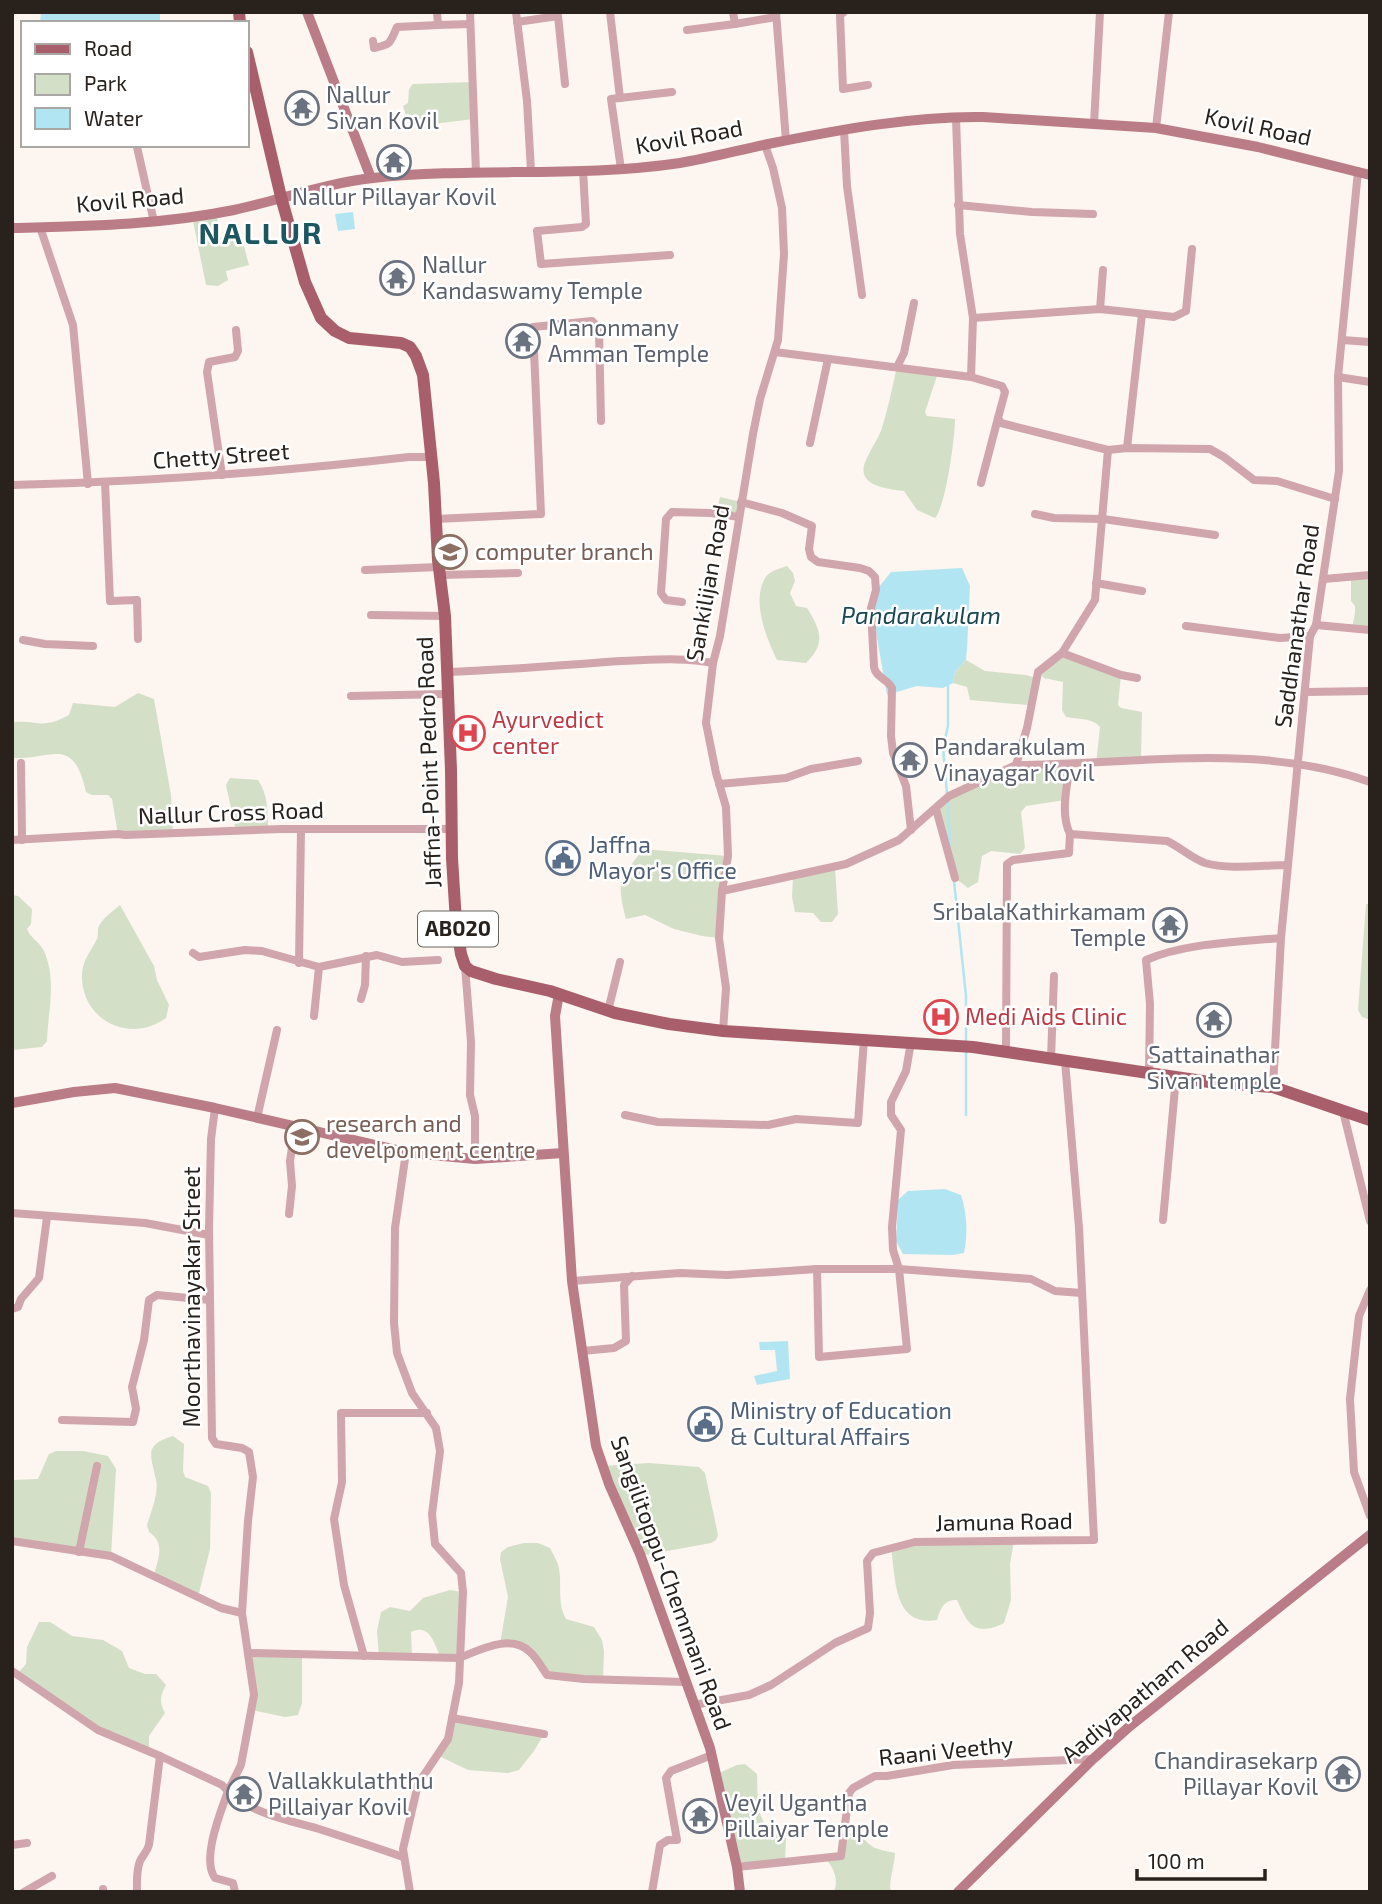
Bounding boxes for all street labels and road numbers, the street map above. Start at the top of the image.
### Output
street label: Kovil Road [1202,101,1314,151]
street label: Kovil Road [633,113,745,159]
street label: Kovil Road [75,180,185,218]
street label: Chetty Street [152,436,291,474]
street label: Sankilijan Road [679,502,735,663]
street label: Saddhanathar Road [1268,522,1324,730]
street label: Jaffna-Point Pedro Road [410,636,446,888]
street label: Nallur Cross Road [138,795,324,829]
road number: AB020 [418,912,498,946]
street label: Moorthavinayakar Street [177,1166,205,1427]
street label: Sangilitoppu-Chemmani Road [606,1432,738,1733]
street label: Jamuna Road [935,1506,1073,1536]
street label: Aadiyapatham Road [1055,1612,1234,1768]
street label: Raani Veethy [877,1729,1015,1771]

